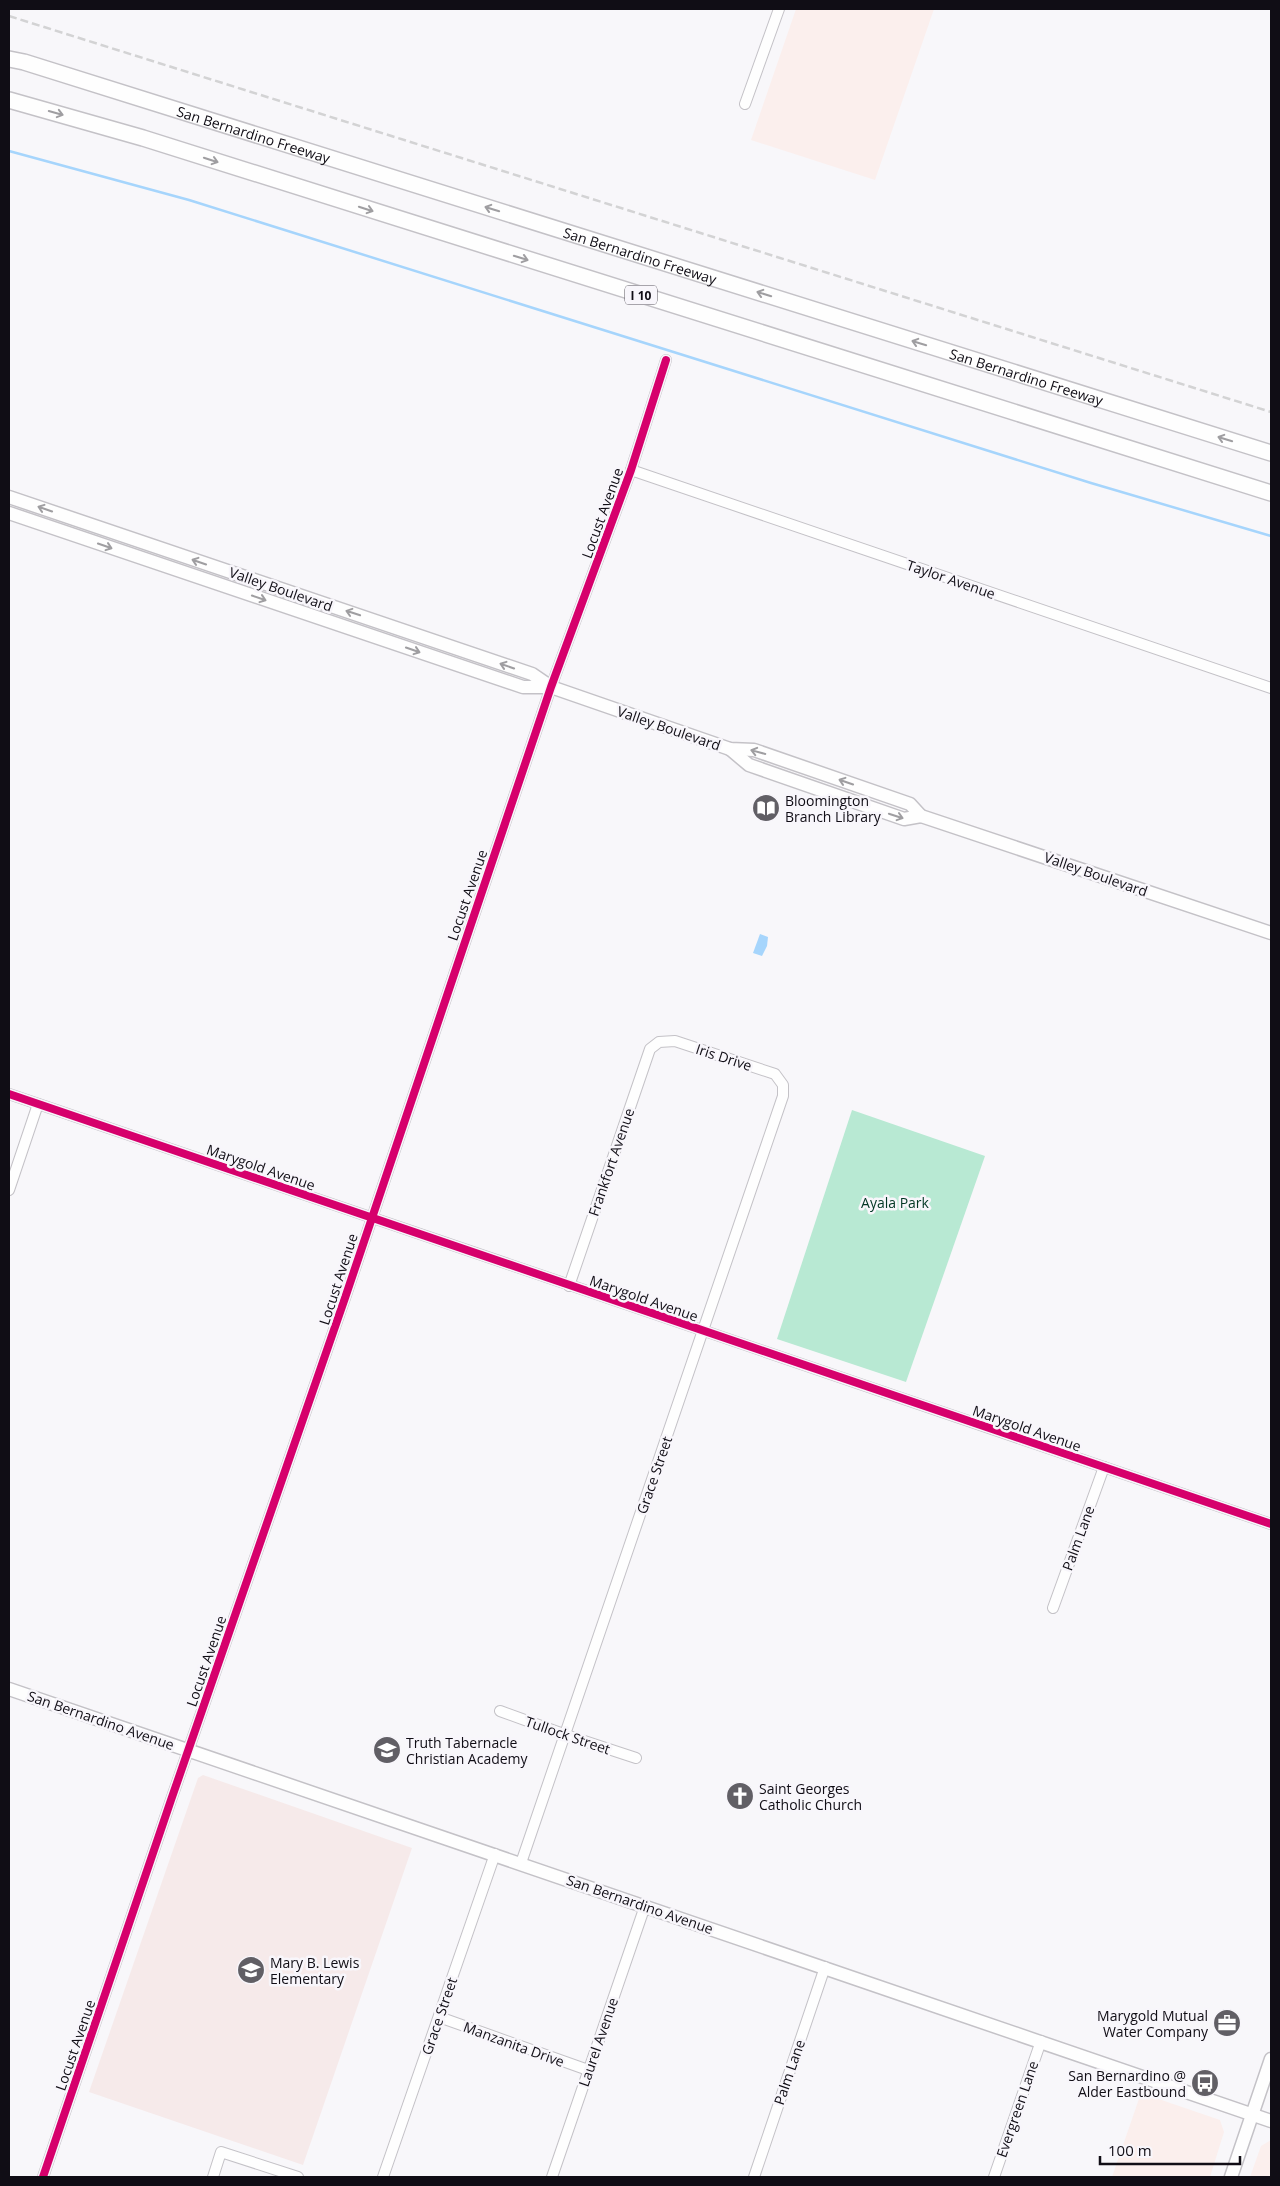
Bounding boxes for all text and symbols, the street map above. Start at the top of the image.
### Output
street label: San Bernardino Freeway [175,101,334,167]
one-way arrow [47,109,63,119]
one-way arrow [203,155,219,165]
one-way arrow [485,204,501,213]
one-way arrow [358,205,374,214]
street label: San Bernardino Freeway [561,222,720,288]
one-way arrow [513,253,529,263]
road number: I 10 [625,286,657,304]
one-way arrow [757,289,773,299]
one-way arrow [912,337,928,347]
street label: San Bernardino Freeway [948,343,1107,410]
one-way arrow [1217,433,1233,443]
street label: Locust Avenue [577,465,627,561]
one-way arrow [38,504,54,514]
one-way arrow [96,541,112,551]
street label: Taylor Avenue [904,555,998,603]
one-way arrow [192,556,208,566]
street label: Valley Boulevard [227,562,335,616]
one-way arrow [250,594,266,603]
one-way arrow [346,608,362,618]
one-way arrow [404,646,420,655]
one-way arrow [500,661,515,670]
street label: Valley Boulevard [615,701,723,755]
one-way arrow [750,747,766,757]
one-way arrow [838,777,854,787]
place label: Bloomington Branch Library [785,791,882,826]
library icon: Bloomington Branch Library [751,793,781,823]
one-way arrow [888,812,904,821]
street label: Locust Avenue [443,847,492,943]
street label: Valley Boulevard [1042,847,1150,901]
street label: Iris Drive [694,1039,755,1075]
street label: Frankfort Avenue [584,1105,638,1218]
street label: Marygold Avenue [204,1140,318,1195]
park label: Ayala Park [861,1193,930,1212]
street label: Locust Avenue [314,1231,362,1327]
street label: Marygold Avenue [587,1271,701,1326]
street label: Marygold Avenue [970,1401,1084,1456]
street label: Grace Street [632,1434,676,1516]
street label: Palm Lane [1057,1503,1099,1573]
street label: Locust Avenue [182,1613,231,1709]
street label: San Bernardino Avenue [25,1686,177,1754]
street label: Tullock Street [523,1712,613,1758]
place label: Truth Tabernacle Christian Academy [406,1733,529,1768]
school or university icon: Truth Tabernacle Christian Academy [372,1735,402,1765]
place label: Saint Georges Catholic Church [759,1779,862,1814]
church icon: Saint Georges Catholic Church [725,1781,755,1811]
street label: San Bernardino Avenue [564,1870,716,1938]
place label: Mary B. Lewis Elementary [270,1953,360,1988]
school or university icon: Mary B. Lewis Elementary [236,1955,266,1985]
street label: Grace Street [417,1975,461,2057]
street label: Laurel Avenue [574,1995,622,2089]
street label: Locust Avenue [51,1997,100,2093]
place label: Marygold Mutual Water Company [1097,2006,1209,2041]
office icon: Marygold Mutual Water Company [1212,2008,1242,2038]
street label: Manzanita Drive [461,2017,567,2071]
street label: Palm Lane [769,2037,809,2107]
street label: Evergreen Lane [992,2058,1042,2160]
place label: San Bernardino @ Alder Eastbound [1068,2066,1186,2101]
bus stop icon: San Bernardino @ Alder Eastbound [1190,2068,1220,2098]
scale bar [1100,2134,1240,2166]
text: 100 m [1108,2140,1152,2160]

